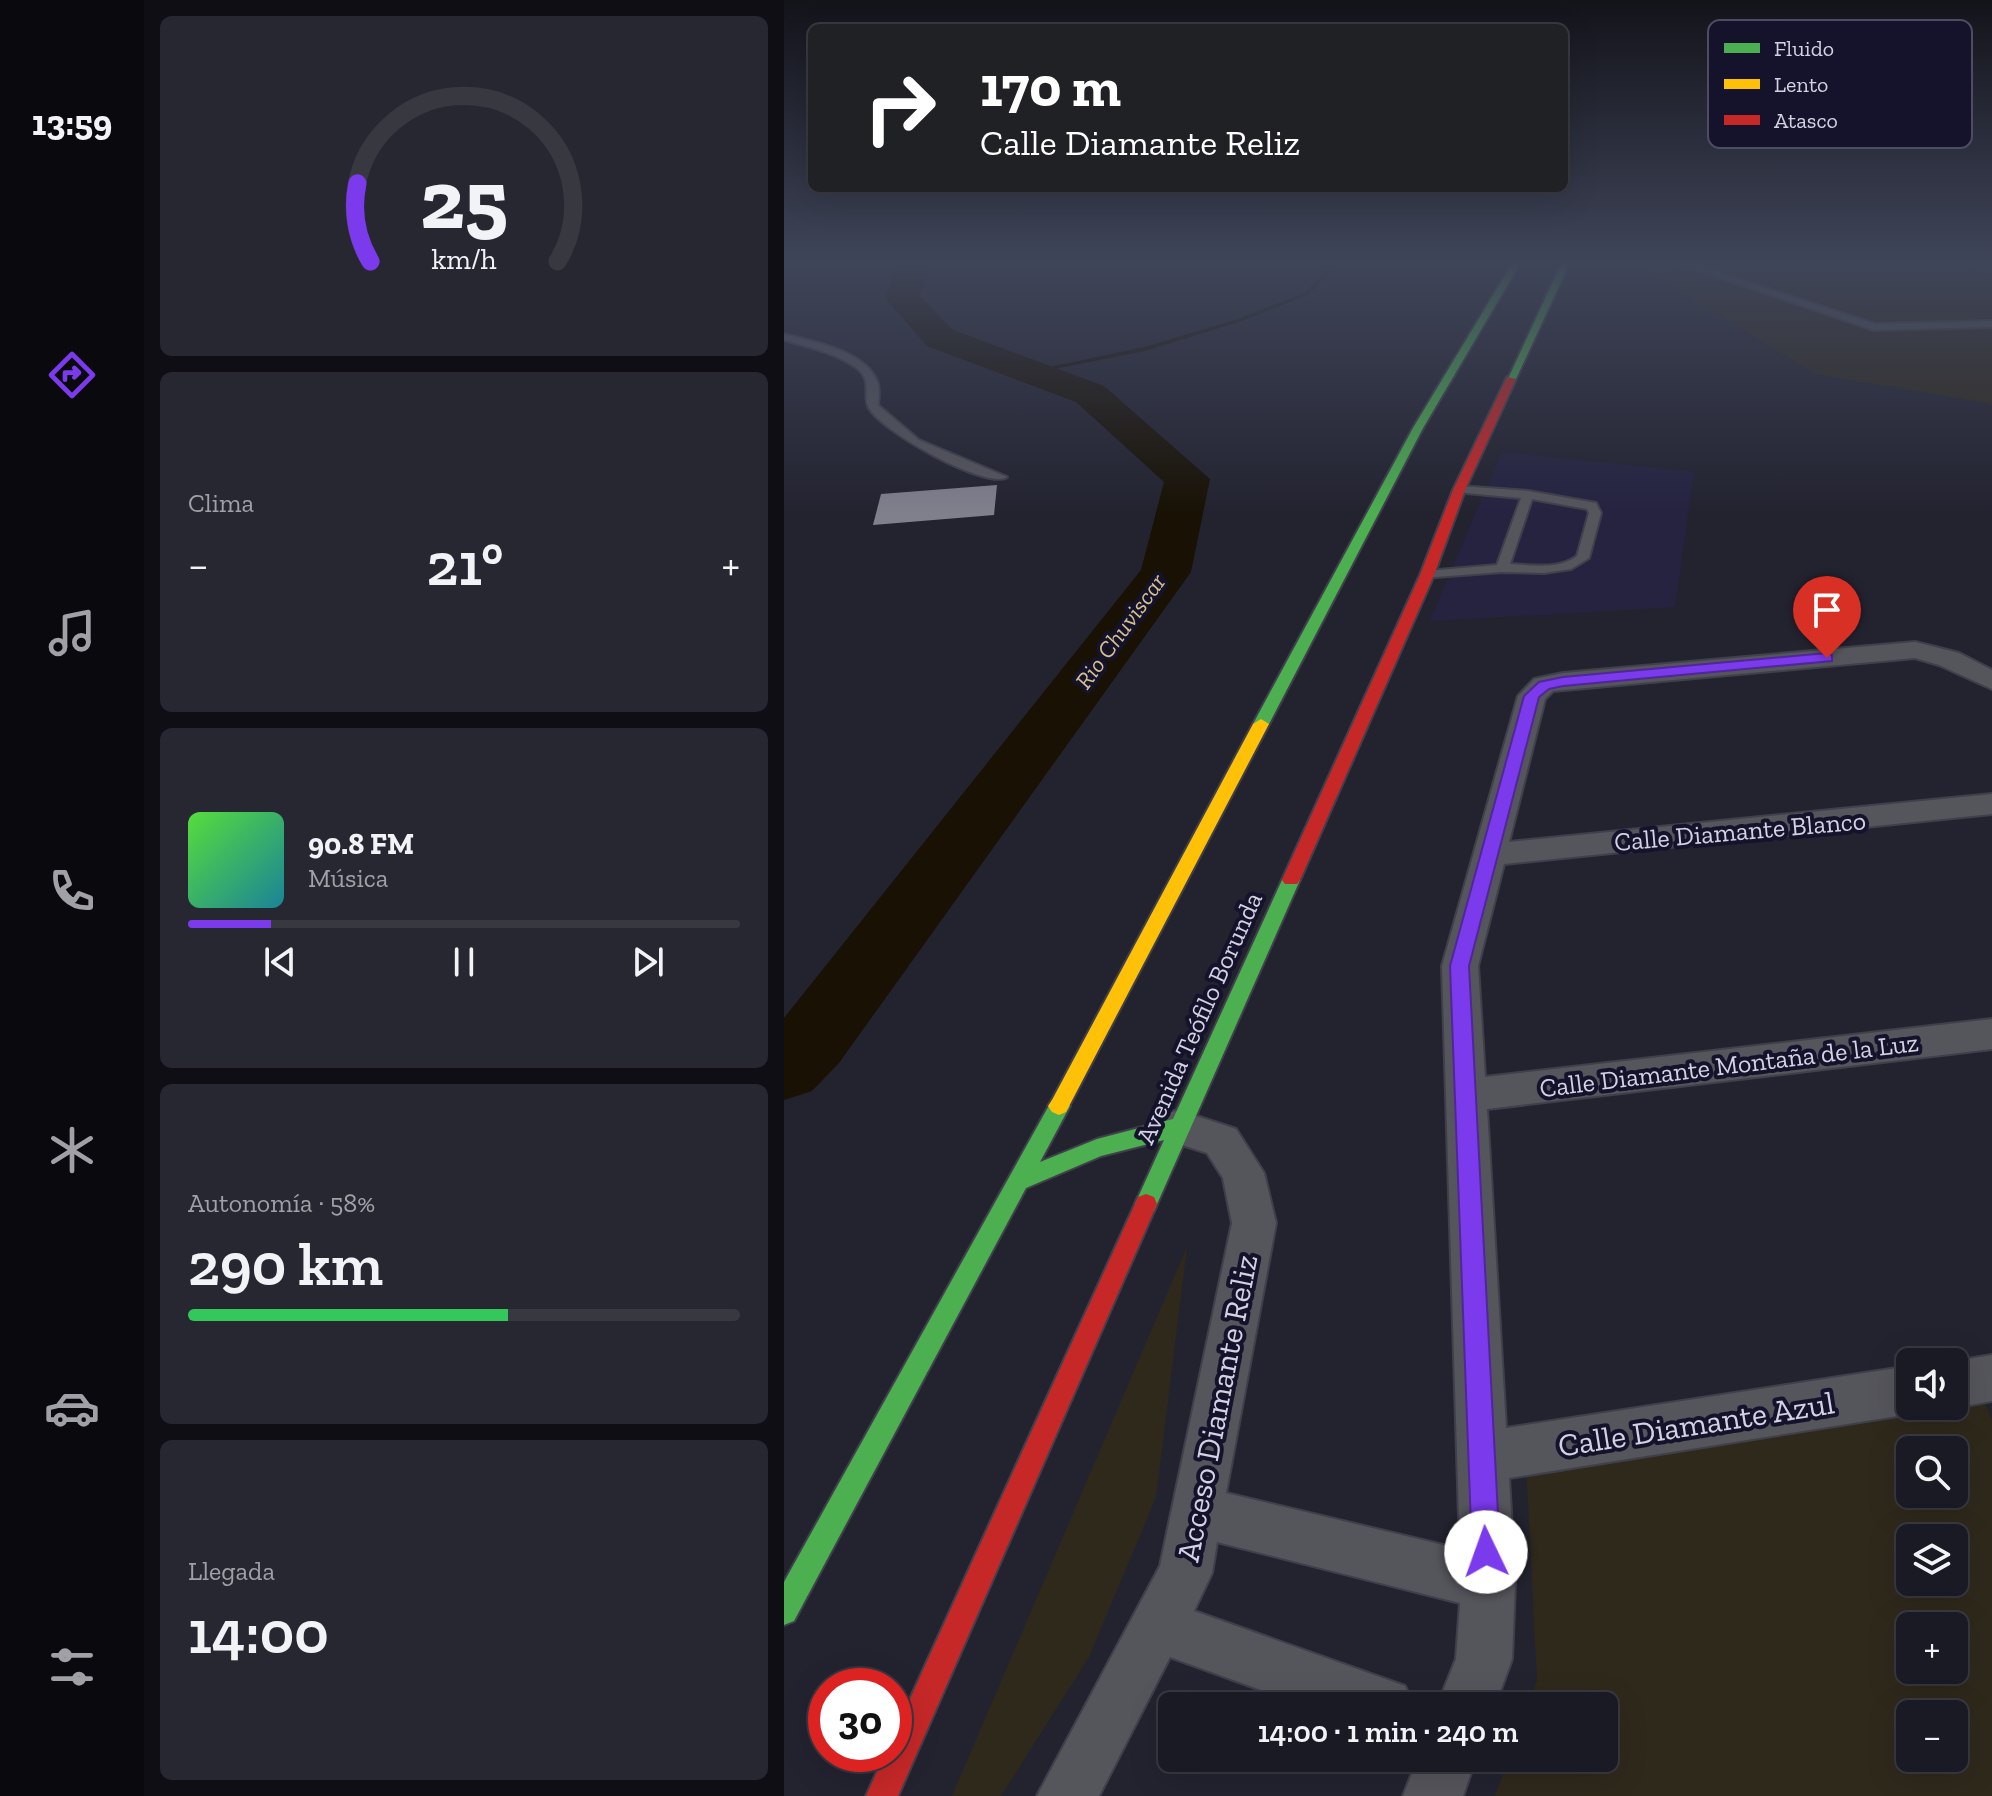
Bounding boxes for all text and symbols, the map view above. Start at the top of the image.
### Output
legend [1708,20,1972,148]
text: Fluido [1774,35,1834,62]
text: 170 m [980,53,1121,120]
icon: right [848,56,952,160]
text: Lento [1774,71,1828,98]
text: 13:59 [32,101,112,144]
text: Atasco [1774,107,1838,134]
text: Calle Diamante Reliz [980,121,1300,164]
text: 25 [420,149,508,249]
text: km/h [431,242,497,276]
icon: directions [44,347,100,403]
text: Clima [188,487,254,519]
text: 21° [427,528,503,600]
text: − [188,538,209,591]
text: + [721,538,740,591]
water label: Rio Chuviscar [1069,567,1172,694]
pin [1793,576,1861,658]
icon: arrive [1805,588,1849,632]
icon: music [44,605,100,661]
street label: Calle Diamante Blanco [1613,804,1867,858]
text: 90.8 FM [308,826,414,862]
text: Música [308,862,388,894]
icon: phone [44,863,100,919]
street label: Avenida Teófilo Borunda [1129,887,1269,1149]
icon: previous [258,940,302,984]
icon: pause [442,940,486,984]
icon: next [626,940,670,984]
street label: Calle Diamante Montaña de la Luz [1538,1026,1920,1104]
icon: climate [44,1122,100,1178]
text: Autonomía · 58% [188,1187,375,1219]
text: 290 km [188,1228,383,1300]
street label: Acceso Diamante Reliz [1169,1251,1265,1565]
map controls [1896,1348,1968,1772]
button: sound [1896,1348,1968,1420]
icon: car [44,1380,100,1436]
street label: Calle Diamante Azul [1555,1383,1837,1465]
button: search [1896,1436,1968,1508]
position arrow [1444,1510,1528,1594]
button: layers [1896,1524,1968,1596]
text: Llegada [188,1555,275,1587]
text: 14:00 [188,1596,329,1668]
button: + [1896,1612,1968,1684]
icon: filters [44,1639,100,1695]
speed limit sign: 30 [808,1668,912,1772]
button: − [1896,1700,1968,1772]
text: 14:00 · 1 min · 240 m [1258,1714,1518,1750]

